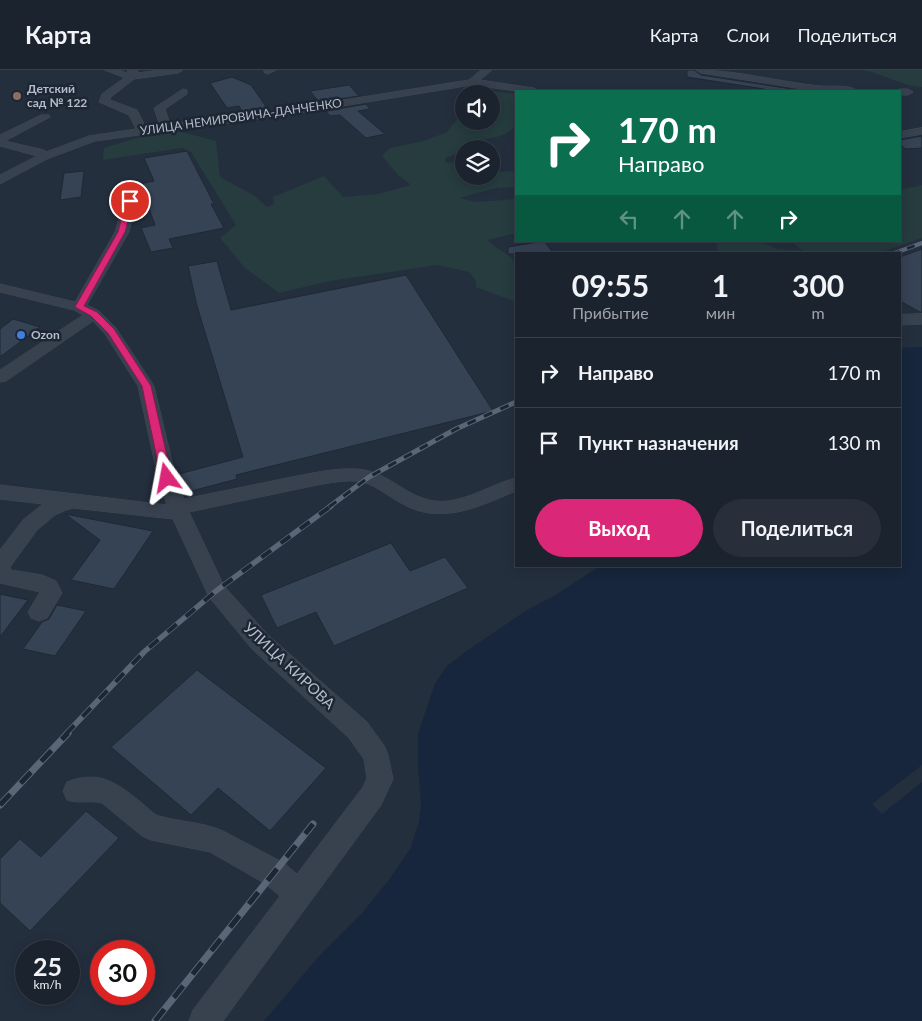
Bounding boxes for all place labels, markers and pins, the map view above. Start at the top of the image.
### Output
place label: Детский сад № 122 [27,81,87,110]
marker: Детский сад № 122 [11,90,23,102]
pin [109,180,151,222]
place label: Ozon [31,327,60,342]
marker: Ozon [15,329,27,341]

